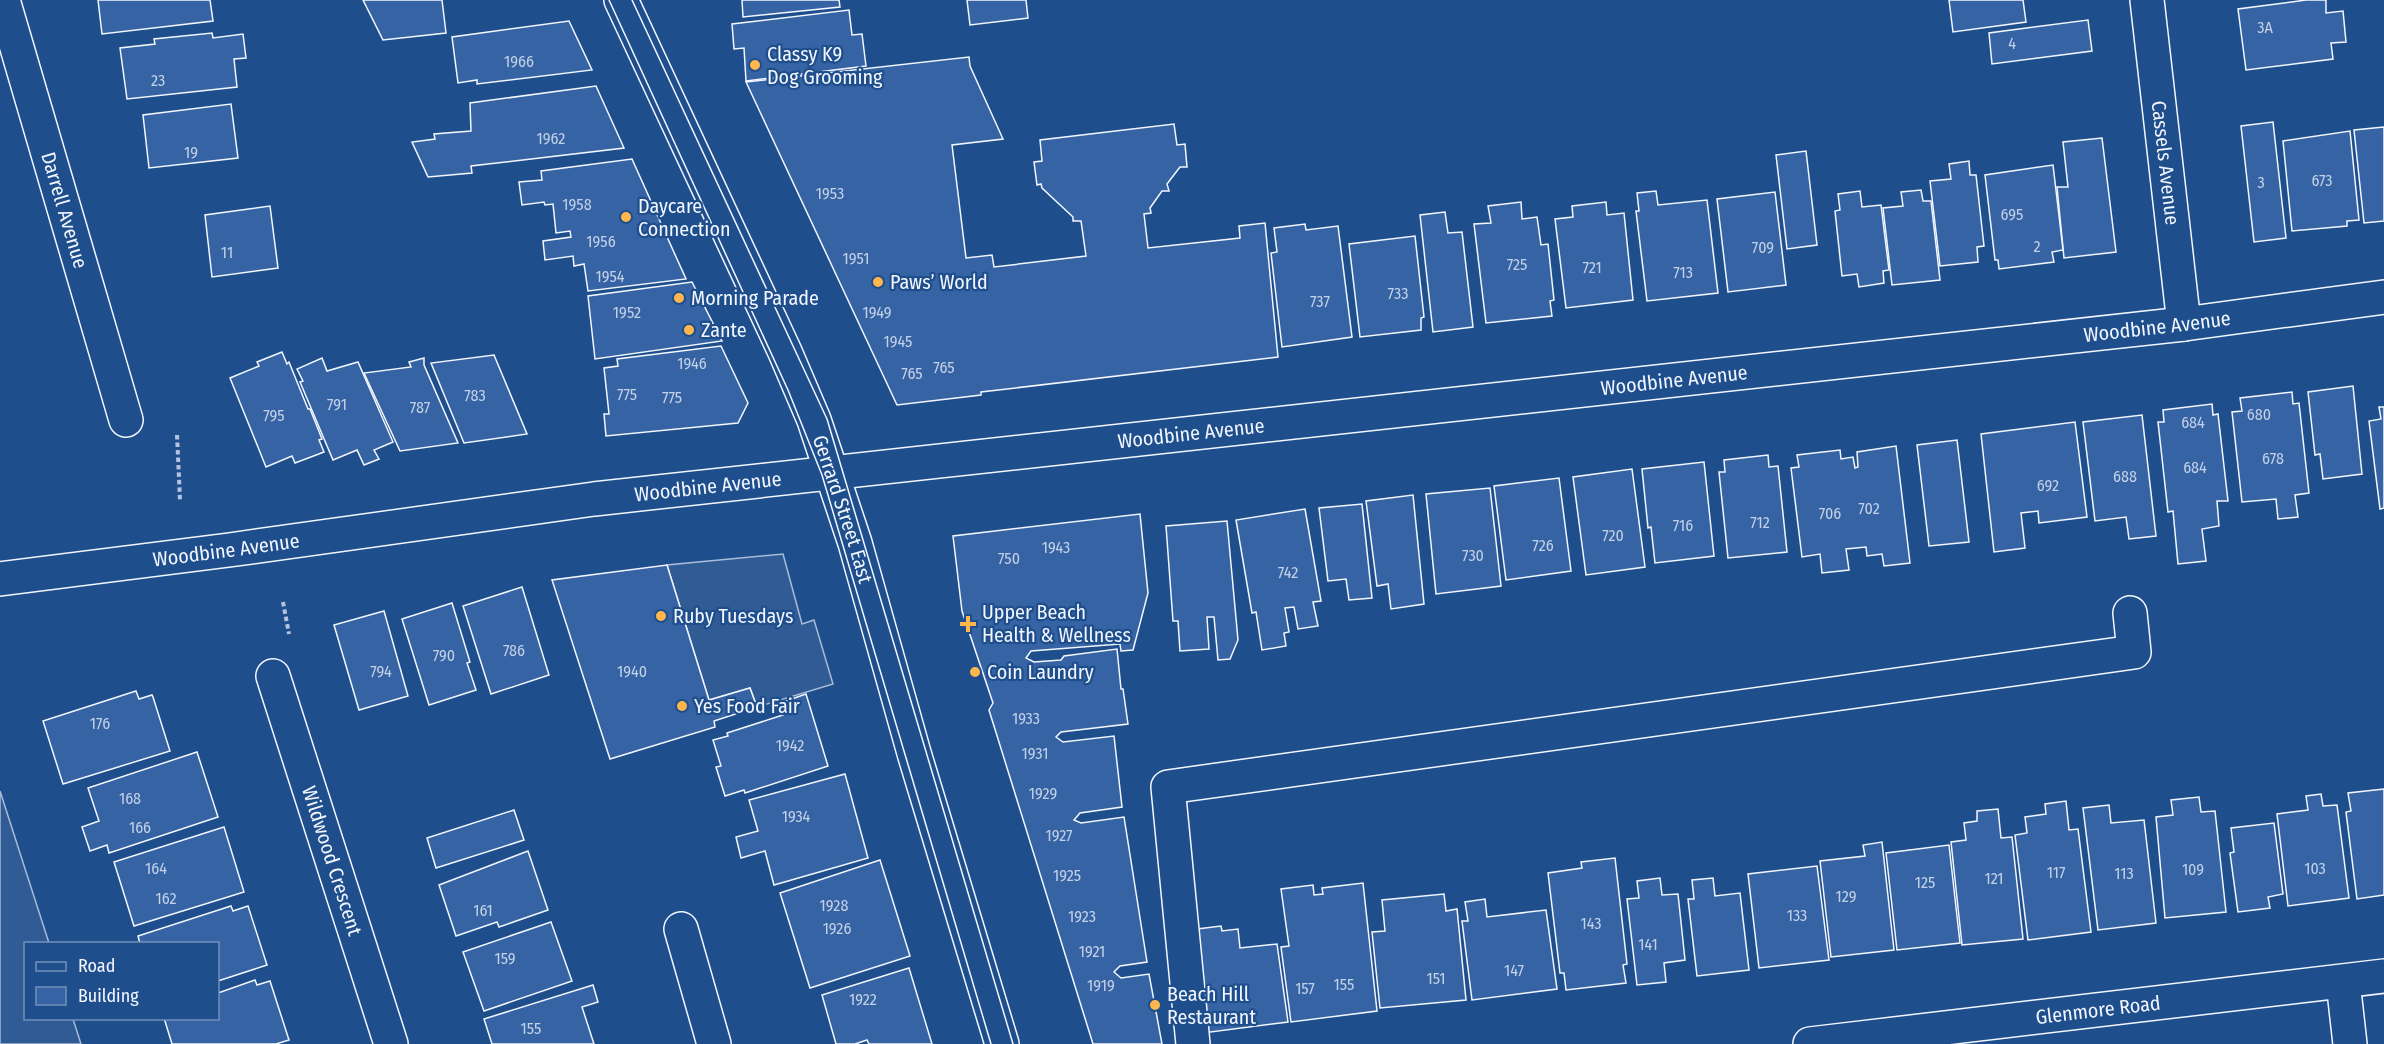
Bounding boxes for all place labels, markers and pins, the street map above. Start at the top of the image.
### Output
place label: Classy K9 Dog Grooming [767,42,883,89]
marker: Classy K9 Dog Grooming [748,58,762,72]
place label: Daycare Connection [638,194,730,241]
marker: Daycare Connection [619,210,633,224]
place label: Paws’ World [890,270,988,294]
marker: Paws’ World [871,275,885,289]
place label: Morning Parade [691,286,819,310]
marker: Morning Parade [672,291,686,305]
place label: Zante [701,318,747,342]
marker: Zante [682,323,696,337]
place label: Upper Beach Health & Wellness [982,600,1131,647]
place label: Ruby Tuesdays [673,604,793,628]
marker: Ruby Tuesdays [654,609,668,623]
marker: Upper Beach Health & Wellness [959,615,977,633]
place label: Coin Laundry [987,660,1094,684]
marker: Coin Laundry [968,665,982,679]
place label: Yes Food Fair [694,694,800,718]
marker: Yes Food Fair [675,699,689,713]
place label: Beach Hill Restaurant [1167,982,1256,1029]
marker: Beach Hill Restaurant [1148,998,1162,1012]

